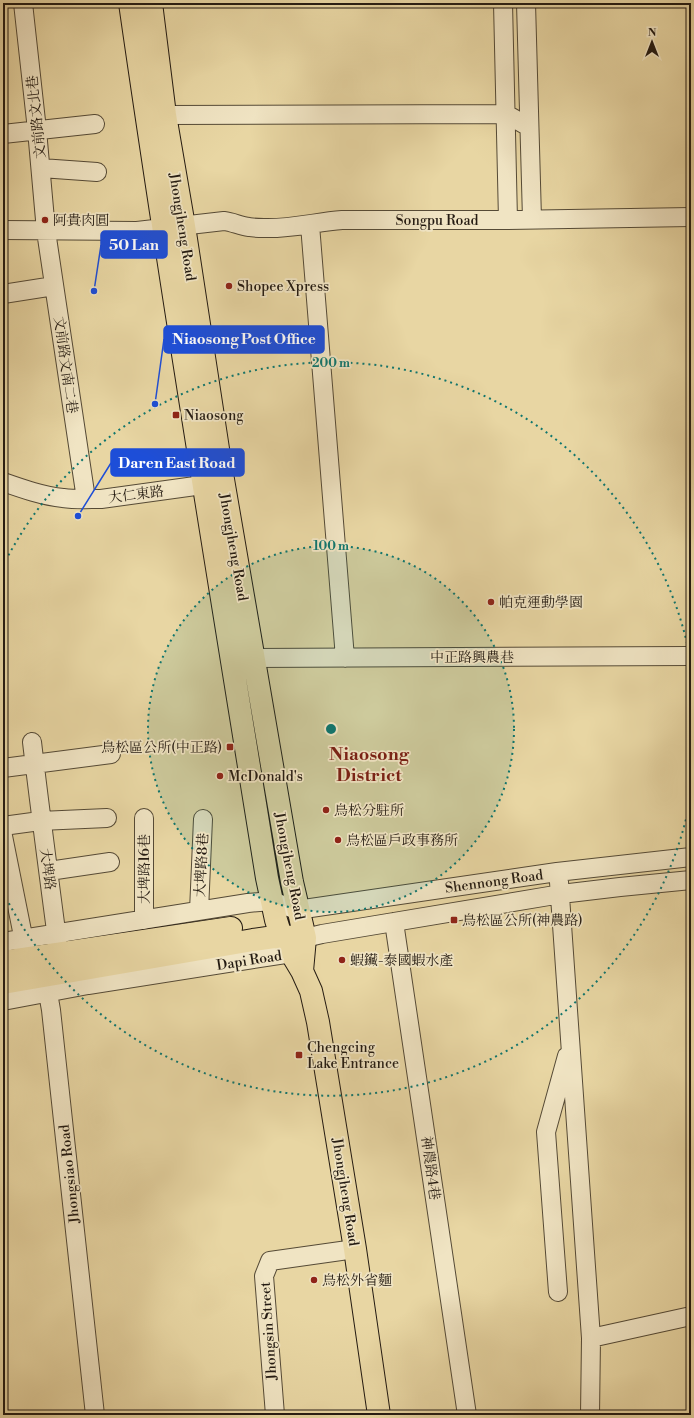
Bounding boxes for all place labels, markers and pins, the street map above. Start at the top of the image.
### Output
place label: 阿貴肉圓 [53,212,109,230]
marker: 阿貴肉圓 [40,215,50,225]
callout: 50 Lan [101,231,167,258]
place label: Shopee Xpress [237,278,329,296]
marker: Shopee Xpress [224,281,234,291]
callout: Niaosong Post Office [164,326,324,353]
place label: Niaosong [184,407,244,425]
marker: Niaosong [171,410,181,420]
callout: Daren East Road [111,449,244,476]
place label: 帕克運動學園 [499,594,583,612]
marker: 帕克運動學園 [486,597,496,607]
centre of rings [324,722,338,736]
place label: 鳥松區公所(中正路) [101,739,222,757]
marker: 鳥松區公所(中正路) [225,742,235,752]
place label: McDonald's [228,768,303,786]
marker: McDonald's [215,771,225,781]
place label: 鳥松分駐所 [334,802,404,820]
marker: 鳥松分駐所 [321,805,331,815]
place label: 鳥松區戶政事務所 [346,832,458,850]
marker: 鳥松區戶政事務所 [333,835,343,845]
place label: 鳥松區公所(神農路) [462,912,583,930]
marker: 鳥松區公所(神農路) [449,915,459,925]
place label: 蝦鑶-泰國蝦水產 [350,952,454,970]
marker: 蝦鑶-泰國蝦水產 [337,955,347,965]
place label: Chengcing Lake Entrance [307,1039,399,1073]
marker: Chengcing Lake Entrance [294,1050,304,1060]
place label: 鳥松外省麵 [322,1272,392,1290]
marker: 鳥松外省麵 [309,1275,319,1285]

